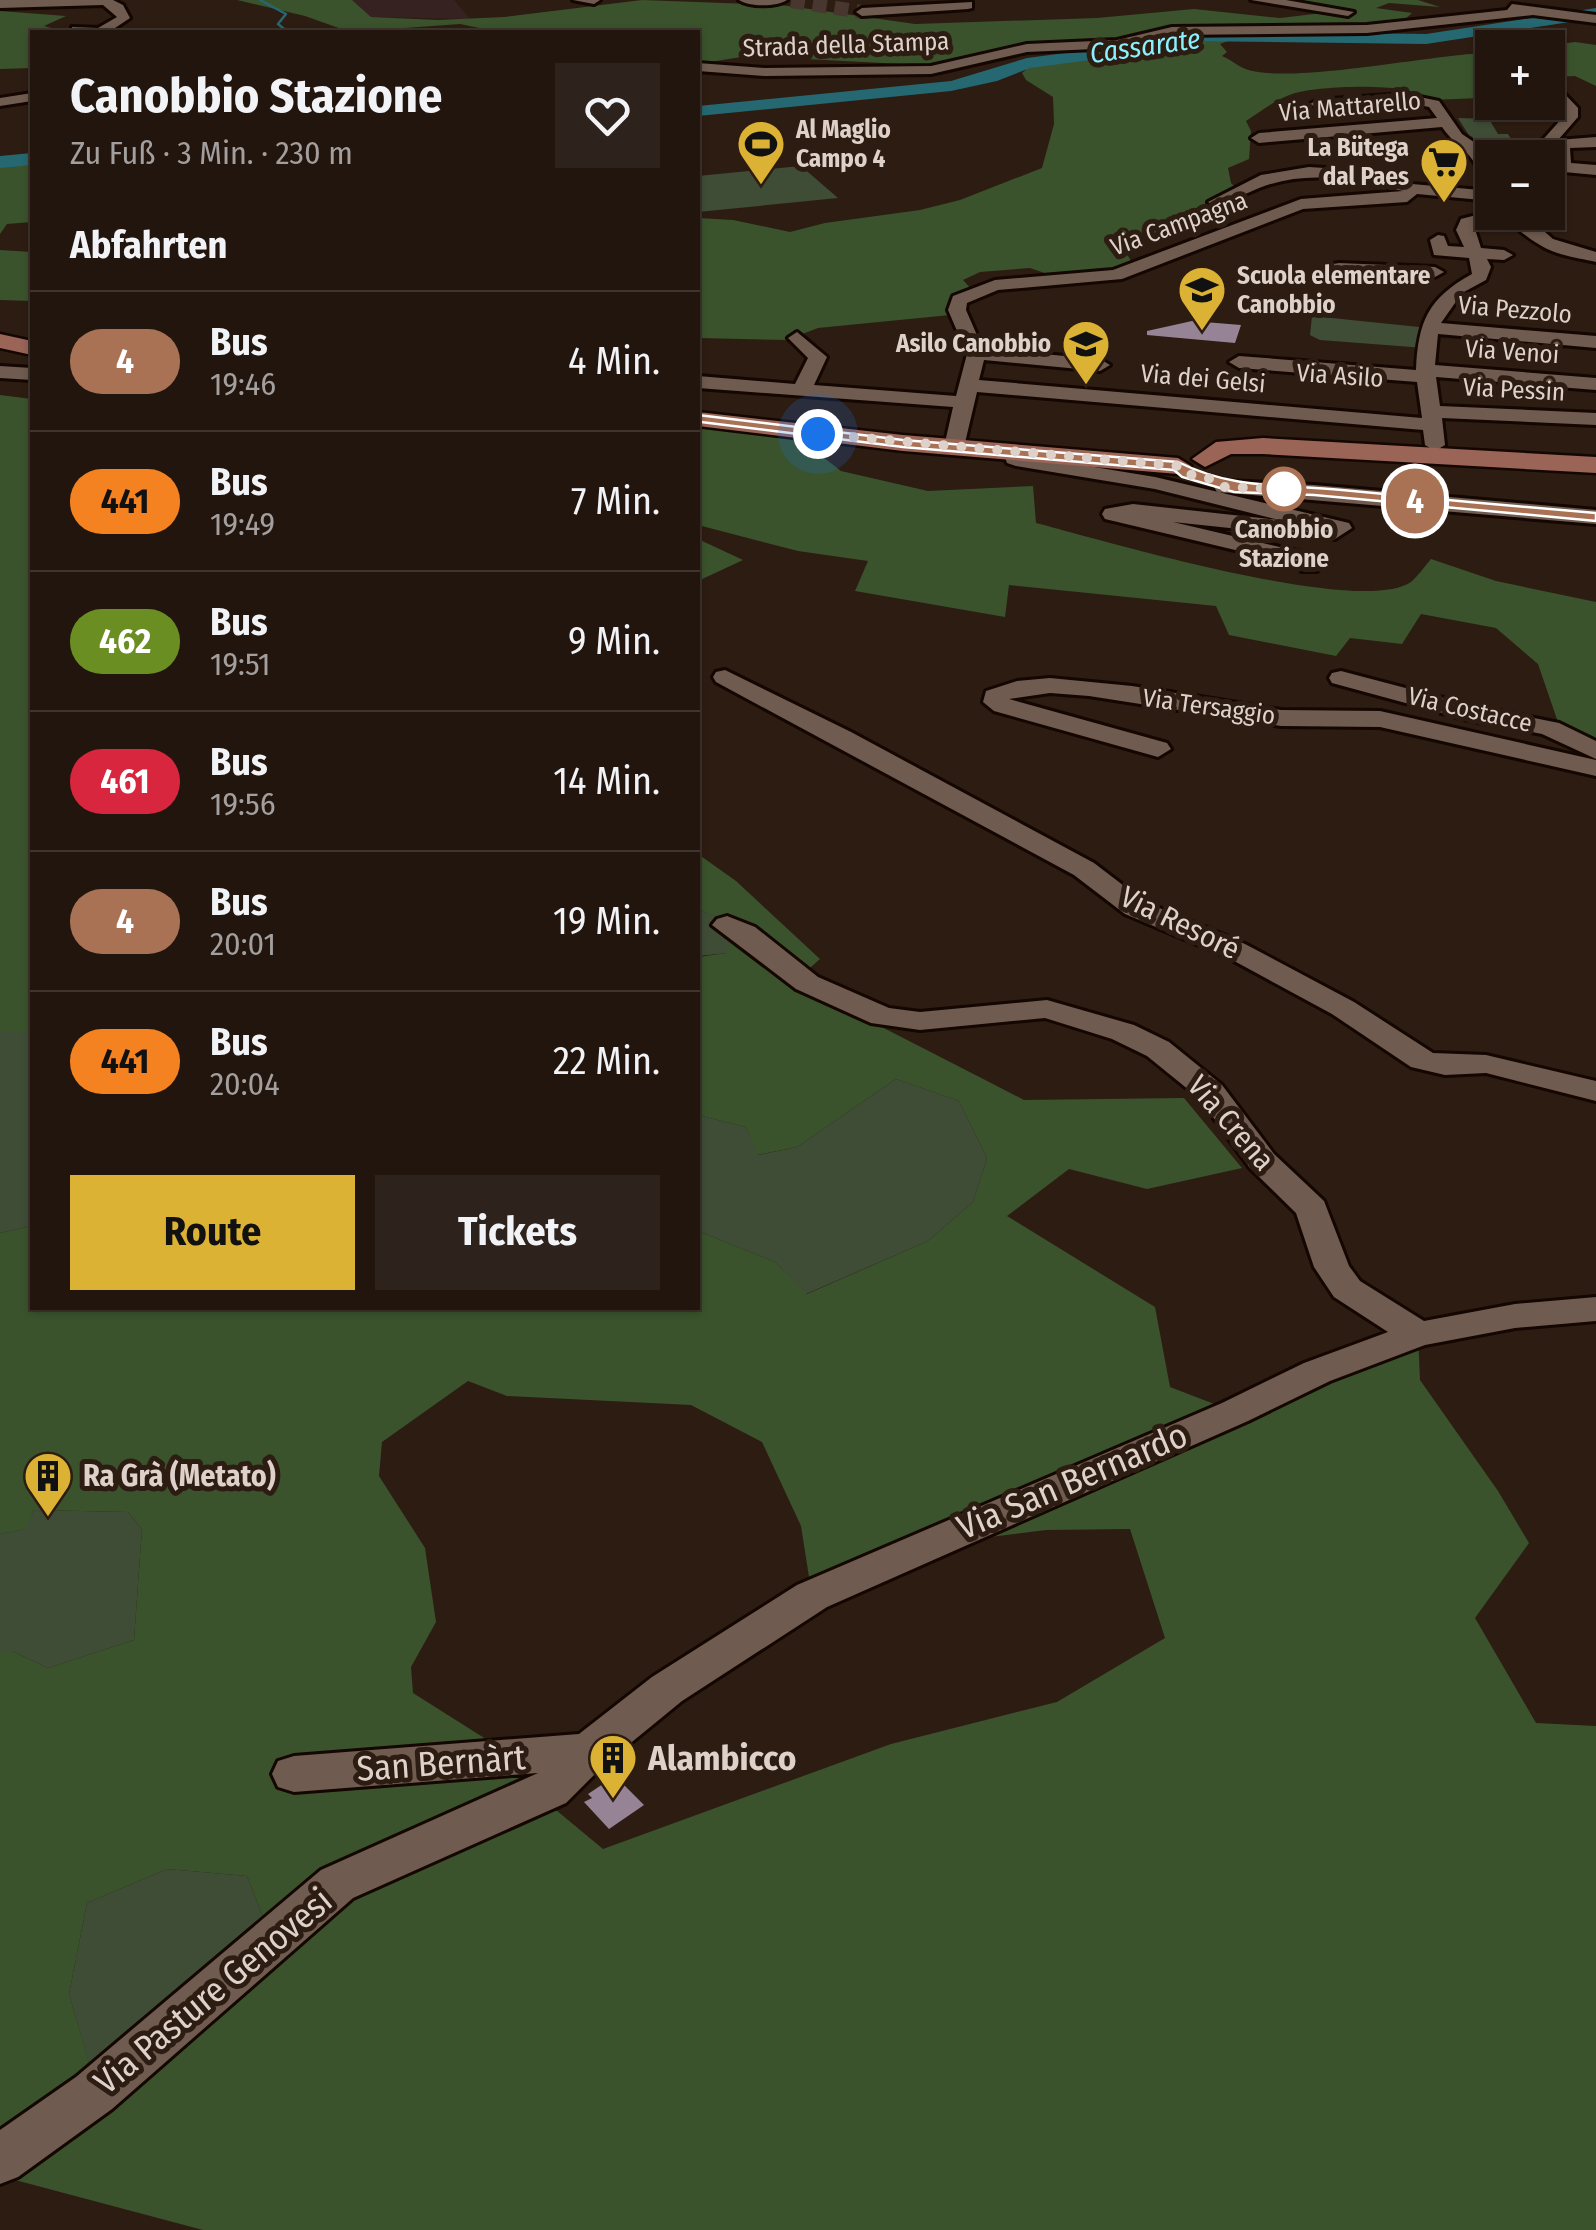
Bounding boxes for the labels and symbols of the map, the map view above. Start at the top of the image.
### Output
water label: Cassarate [1088,22,1202,70]
street label: Strada della Stampa [742,26,950,64]
street label: Via Mattarello [1278,86,1422,128]
place label: Al Maglio Campo 4 [795,115,891,174]
sports icon: Al Maglio Campo 4 [735,118,787,186]
place label: La Bütega dal Paes [1308,133,1409,192]
supermarket icon: La Bütega dal Paes [1418,136,1470,204]
street label: Via Campagna [1107,185,1251,263]
place label: Scuola elementare Canobbio [1237,261,1431,320]
school or university icon: Scuola elementare Canobbio [1176,264,1228,332]
street label: Via Pezzolo [1457,290,1573,330]
school or university icon: Asilo Canobbio [1060,318,1112,386]
place label: Asilo Canobbio [895,329,1051,359]
street label: Via Venoi [1464,334,1560,370]
street label: Via Asilo [1296,358,1384,394]
street label: Via dei Gelsi [1139,359,1267,399]
street label: Via Pessin [1462,372,1566,408]
your location [793,409,843,459]
marker: Canobbio Stazione [1263,468,1305,510]
line badge: 4 [1382,468,1448,534]
place label: Canobbio Stazione [1235,515,1333,574]
street label: Via Costacce [1405,681,1535,739]
street label: Via Tersaggio [1141,683,1277,731]
street label: Via Resoré [1114,879,1246,967]
street label: Via Crena [1180,1068,1282,1178]
street label: Via San Bernardo [951,1414,1193,1548]
building icon: Ra Grà (Metato) [22,1450,74,1518]
place label: Ra Grà (Metato) [83,1458,276,1494]
building icon: Alambicco [587,1732,639,1800]
street label: San Bernàrt [355,1736,527,1790]
place label: Alambicco [647,1737,796,1779]
street label: Via Pasture Genovesi [86,1879,340,2103]

